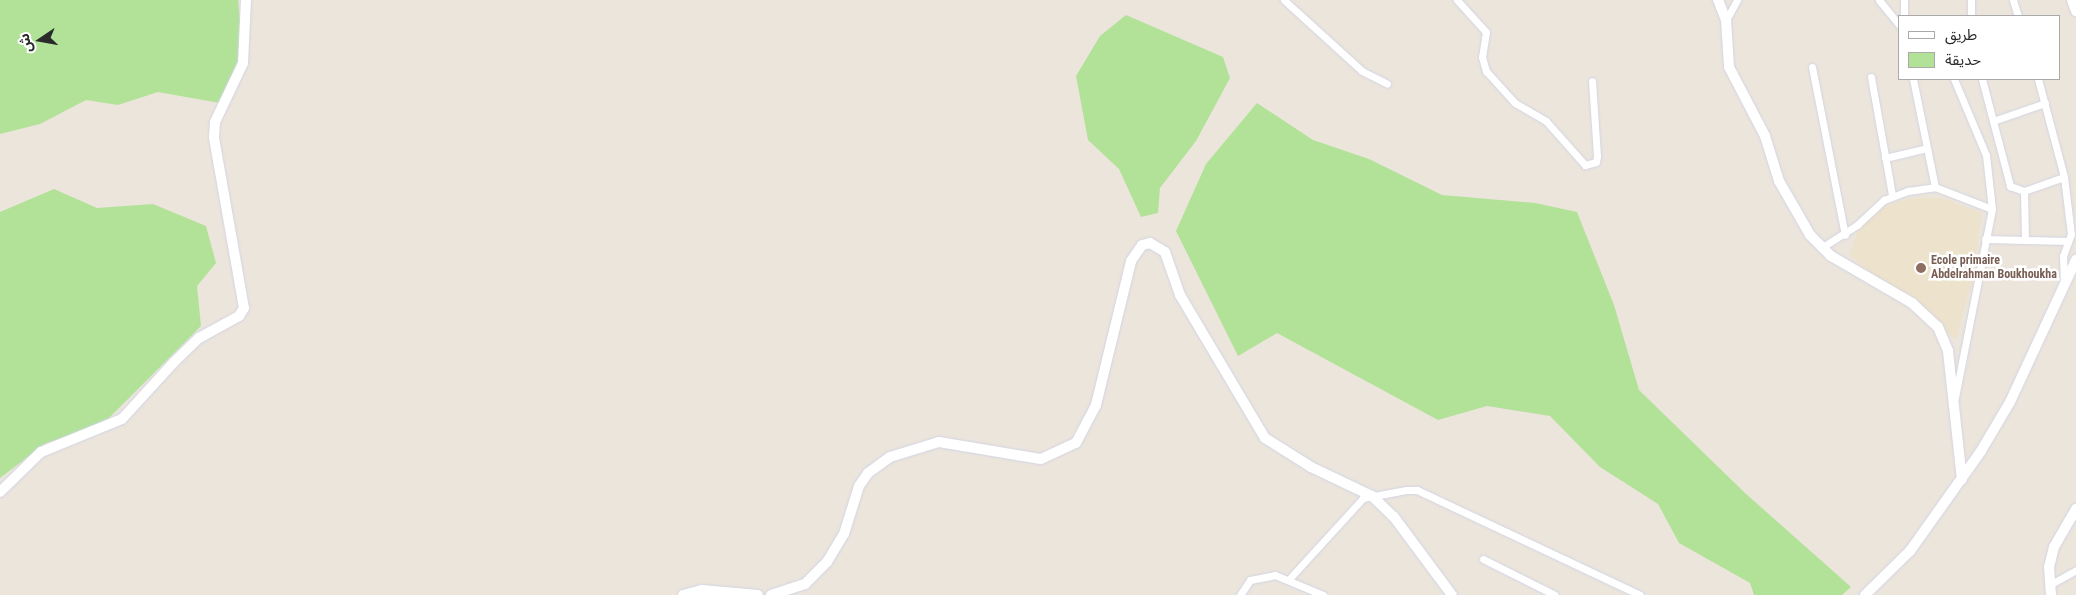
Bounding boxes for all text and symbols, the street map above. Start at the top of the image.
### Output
north arrow [15,15,65,65]
legend [1898,15,2061,80]
text: طريق [1945,26,1977,44]
text: ش [16,32,35,54]
text: حديقة [1945,51,1981,69]
place label: Ecole primaire Abdelrahman Boukhoukha [1931,254,2057,282]
marker: Ecole primaire Abdelrahman Boukhoukha [1915,262,1927,274]

